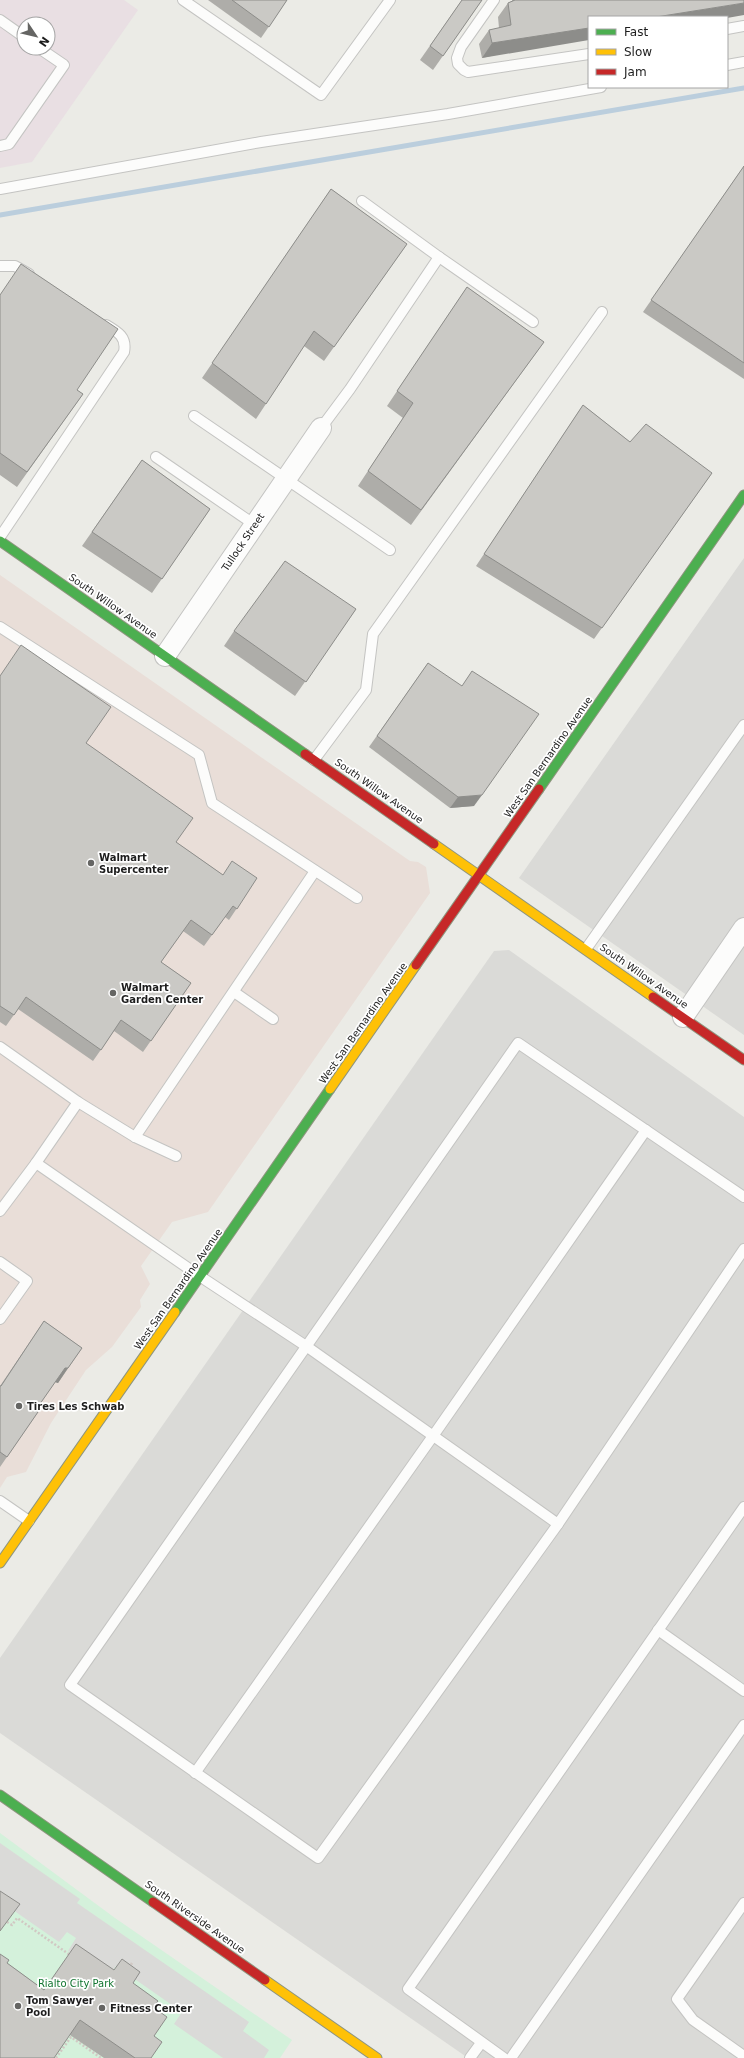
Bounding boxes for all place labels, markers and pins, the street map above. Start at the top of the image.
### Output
place label: Walmart Supercenter [99,852,169,875]
marker: Walmart Supercenter [86,858,96,868]
place label: Walmart Garden Center [121,982,203,1005]
marker: Walmart Garden Center [108,988,118,998]
marker: Tires Les Schwab [14,1401,24,1411]
place label: Tires Les Schwab [27,1401,124,1412]
place label: Tom Sawyer Pool [26,1995,94,2018]
marker: Tom Sawyer Pool [13,2001,23,2011]
marker: Fitness Center [97,2003,107,2013]
place label: Fitness Center [110,2003,192,2014]

